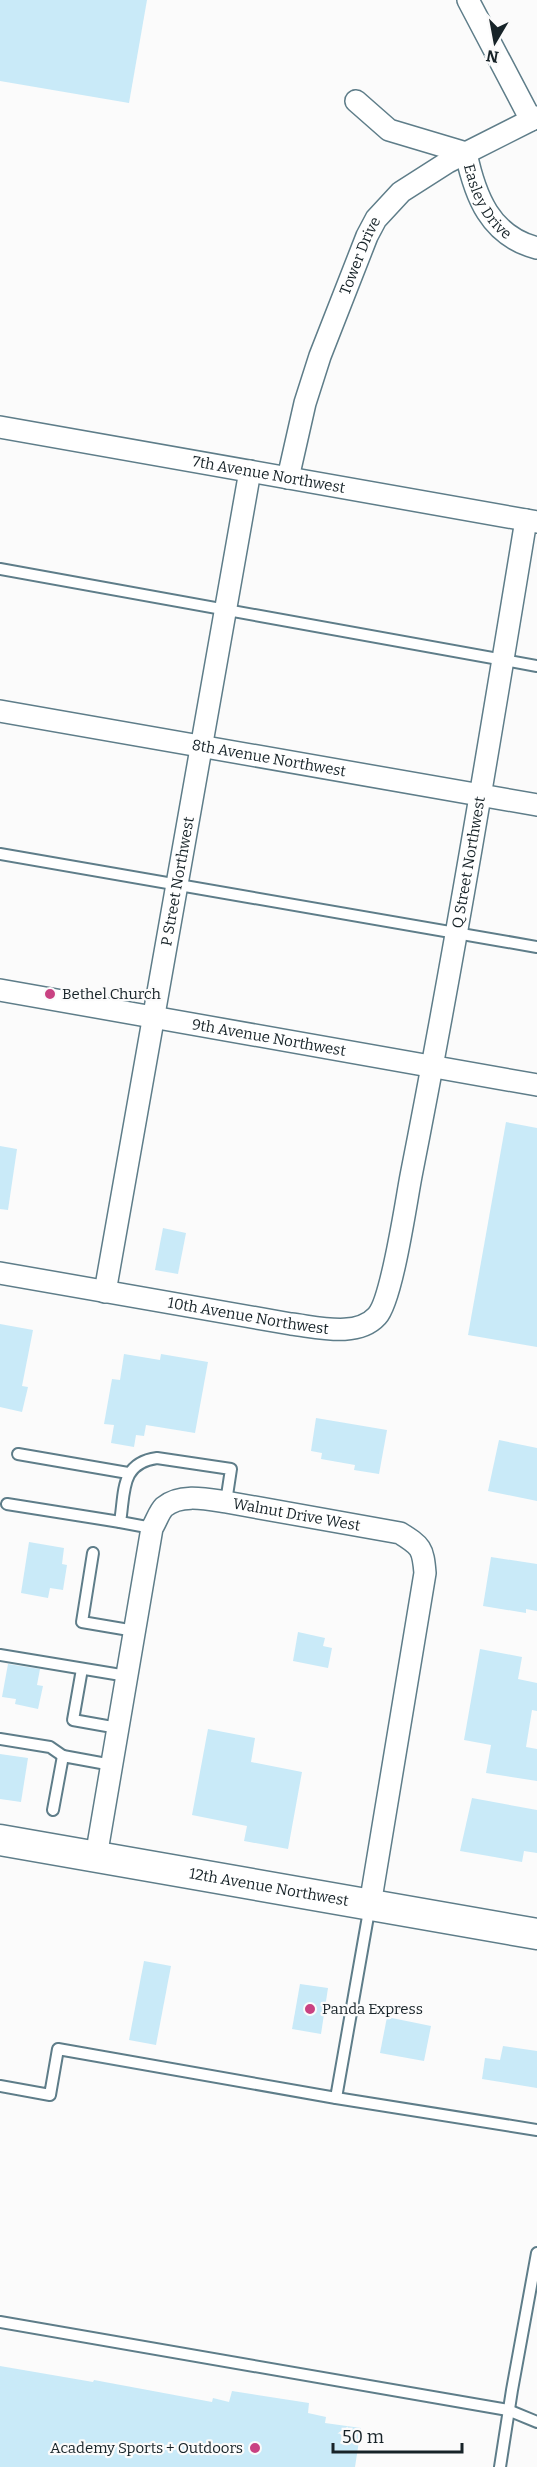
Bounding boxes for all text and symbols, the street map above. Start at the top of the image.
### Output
north arrow [465,12,525,72]
text: N [485,46,500,67]
street label: Easley Drive [460,162,515,243]
street label: Tower Drive [336,214,384,298]
street label: 7th Avenue Northwest [191,452,347,497]
street label: 8th Avenue Northwest [191,736,348,780]
street label: Q Street Northwest [448,794,489,930]
street label: P Street Northwest [157,815,198,947]
place label: Bethel Church [62,985,161,1003]
marker: Bethel Church [43,987,57,1001]
street label: 9th Avenue Northwest [190,1015,348,1060]
street label: 10th Avenue Northwest [166,1294,330,1338]
street label: Walnut Drive West [232,1494,362,1535]
street label: 12th Avenue Northwest [188,1864,351,1910]
place label: Panda Express [322,2000,423,2018]
marker: Panda Express [303,2002,317,2016]
scale bar [333,2416,462,2454]
text: 50 m [342,2426,384,2448]
place label: Academy Sports + Outdoors [50,2439,243,2457]
marker: Academy Sports + Outdoors [248,2441,262,2455]

